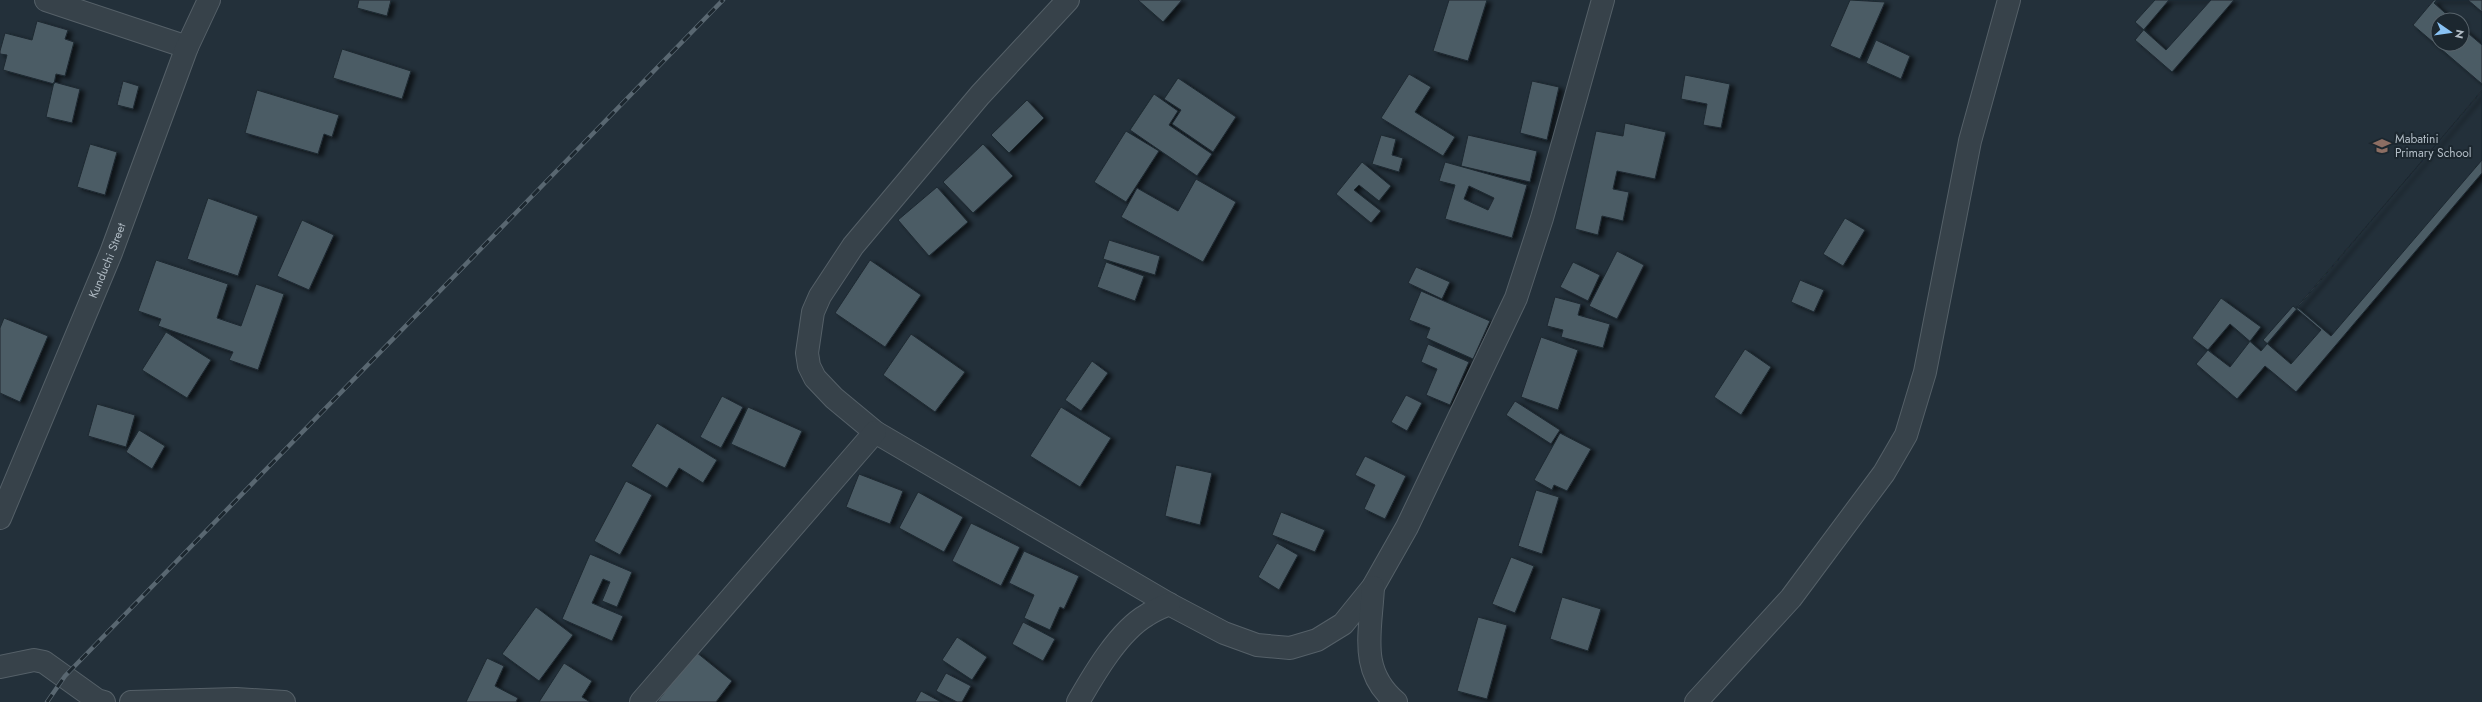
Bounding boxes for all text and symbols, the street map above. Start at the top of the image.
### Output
north arrow [2430,12,2470,52]
text: N [2451,28,2469,40]
place label: Mabatini Primary School [2395,130,2472,162]
school or university icon: Mabatini Primary School [2372,136,2392,156]
street label: Kunduchi Street [84,220,130,301]

